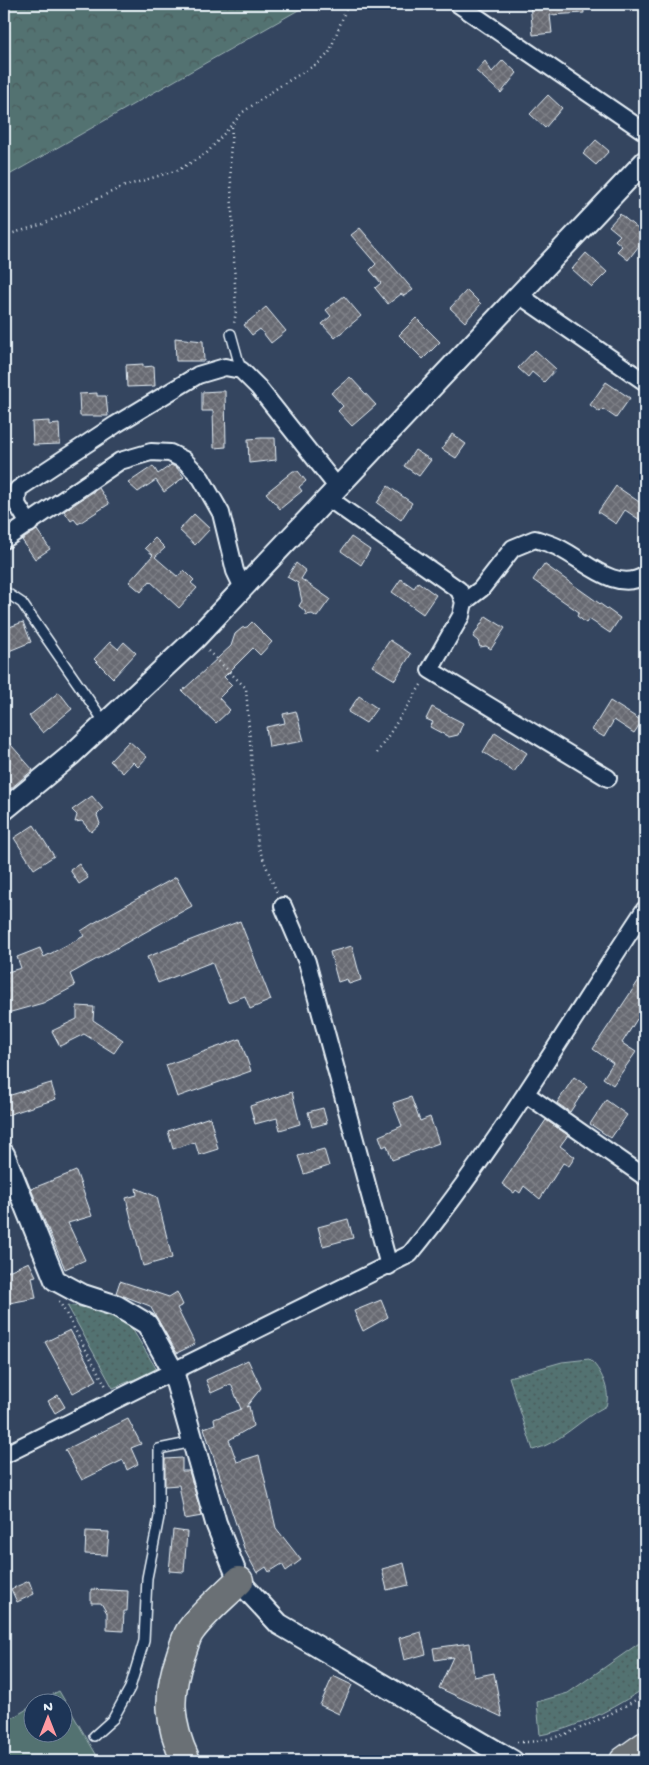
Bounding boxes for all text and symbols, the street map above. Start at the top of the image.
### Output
north arrow [22,1692,72,1742]
text: N [43,1699,53,1716]

